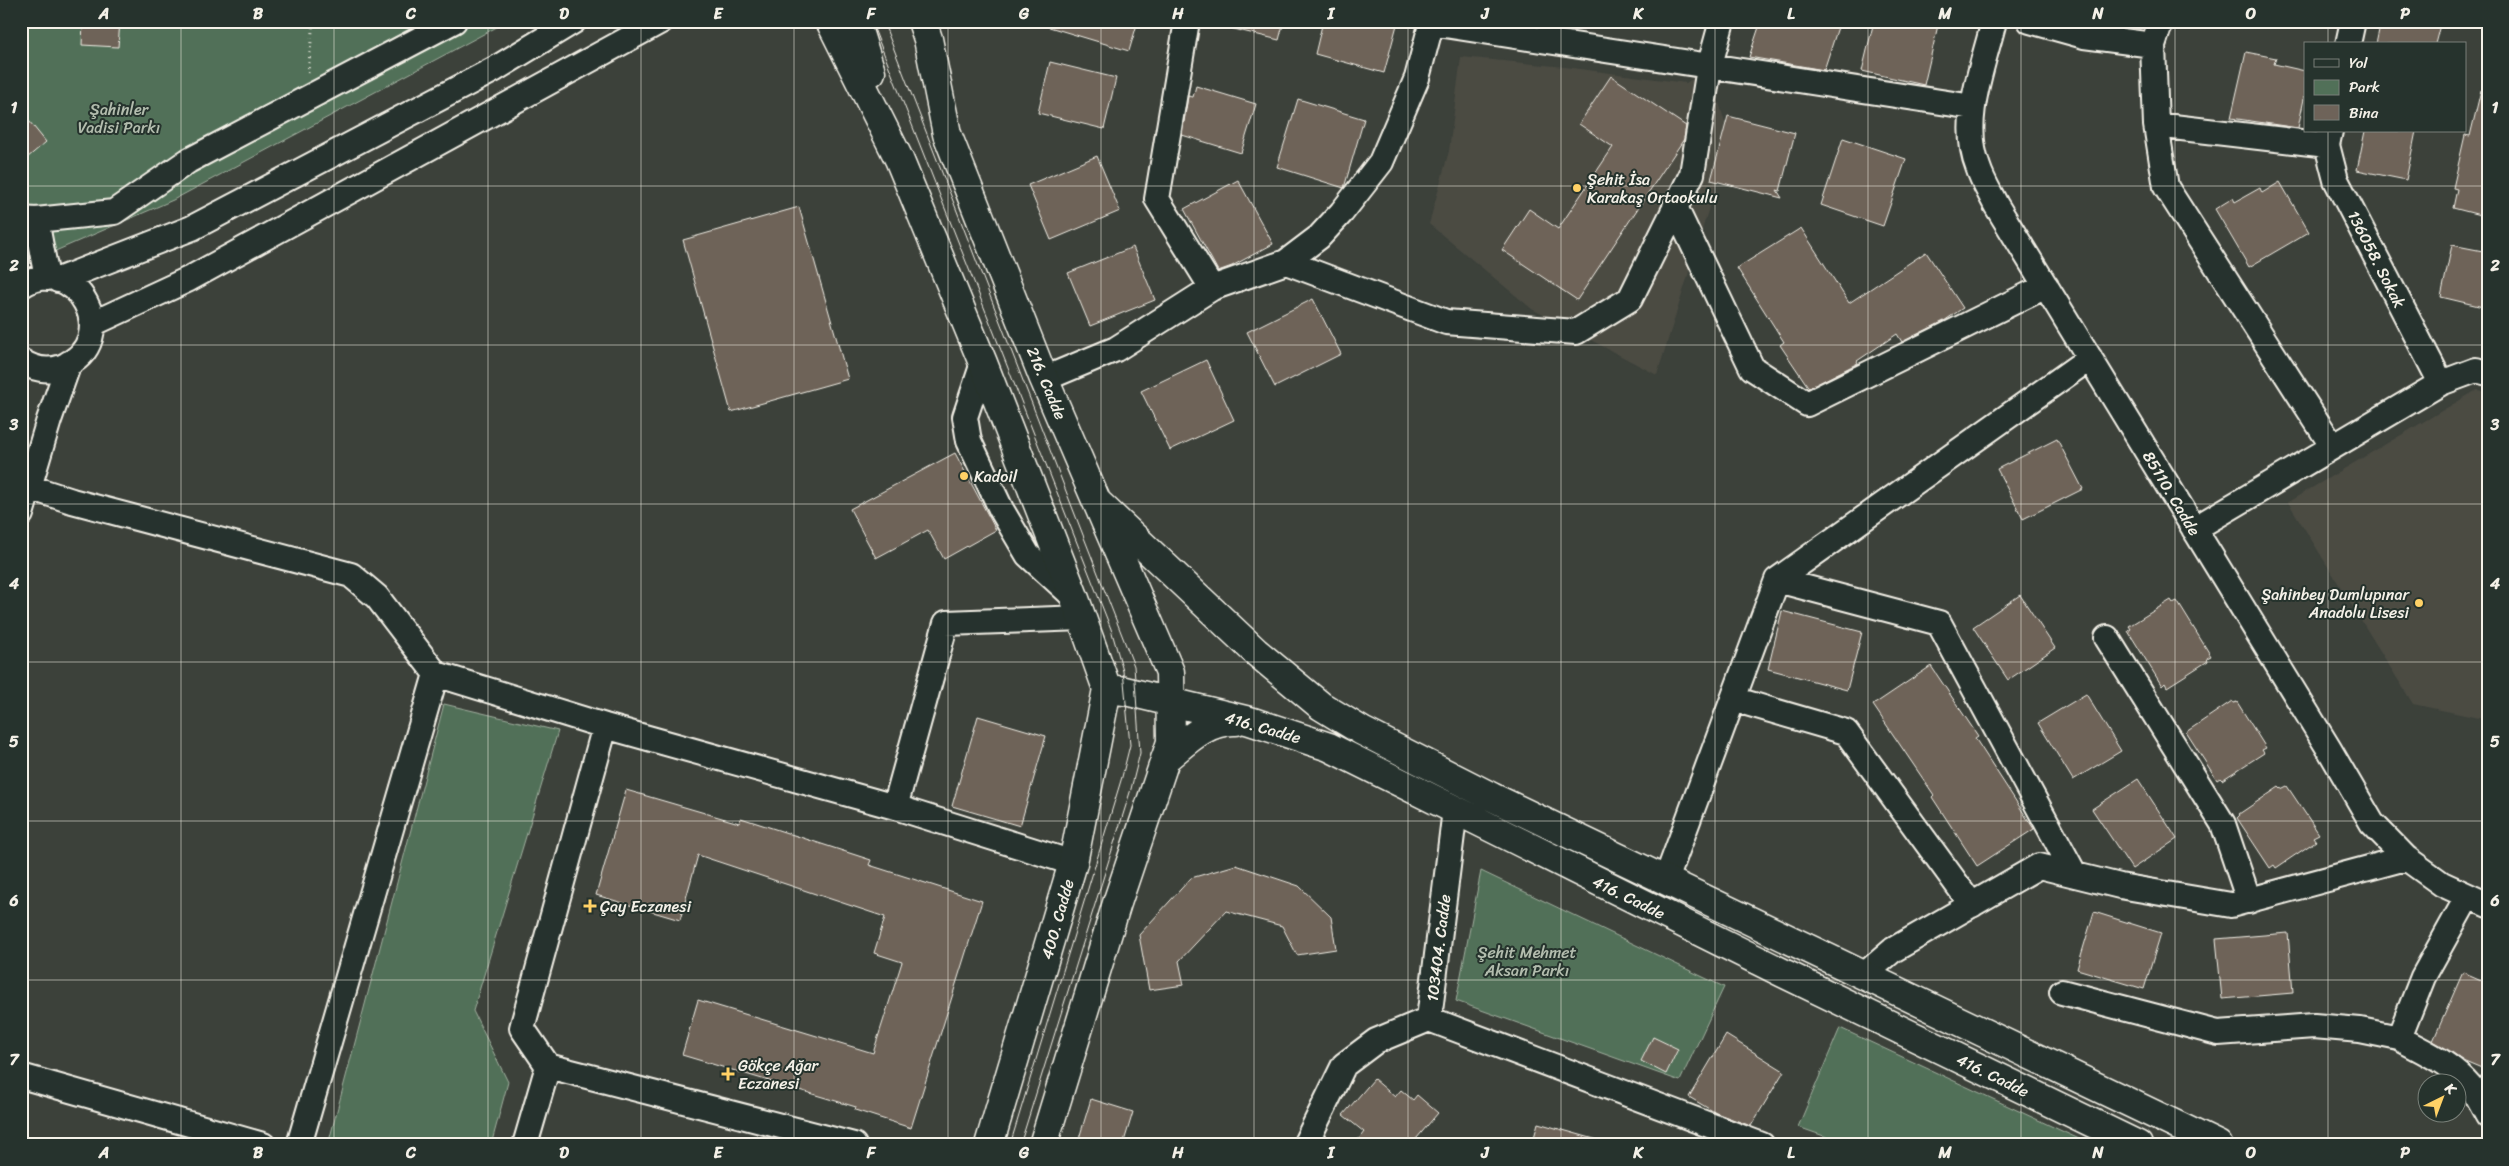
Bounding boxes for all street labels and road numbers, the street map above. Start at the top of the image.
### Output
street label: 136058. Sokak [2339,205,2414,314]
street label: 216. Cadde [1018,342,1075,424]
street label: 85110. Cadde [2135,445,2209,542]
street label: 416. Cadde [1221,703,1304,752]
street label: 416. Cadde [1587,867,1670,928]
street label: 400. Cadde [1032,876,1083,963]
street label: 103404. Cadde [1418,893,1459,1003]
street label: 416. Cadde [1951,1045,2034,1106]

